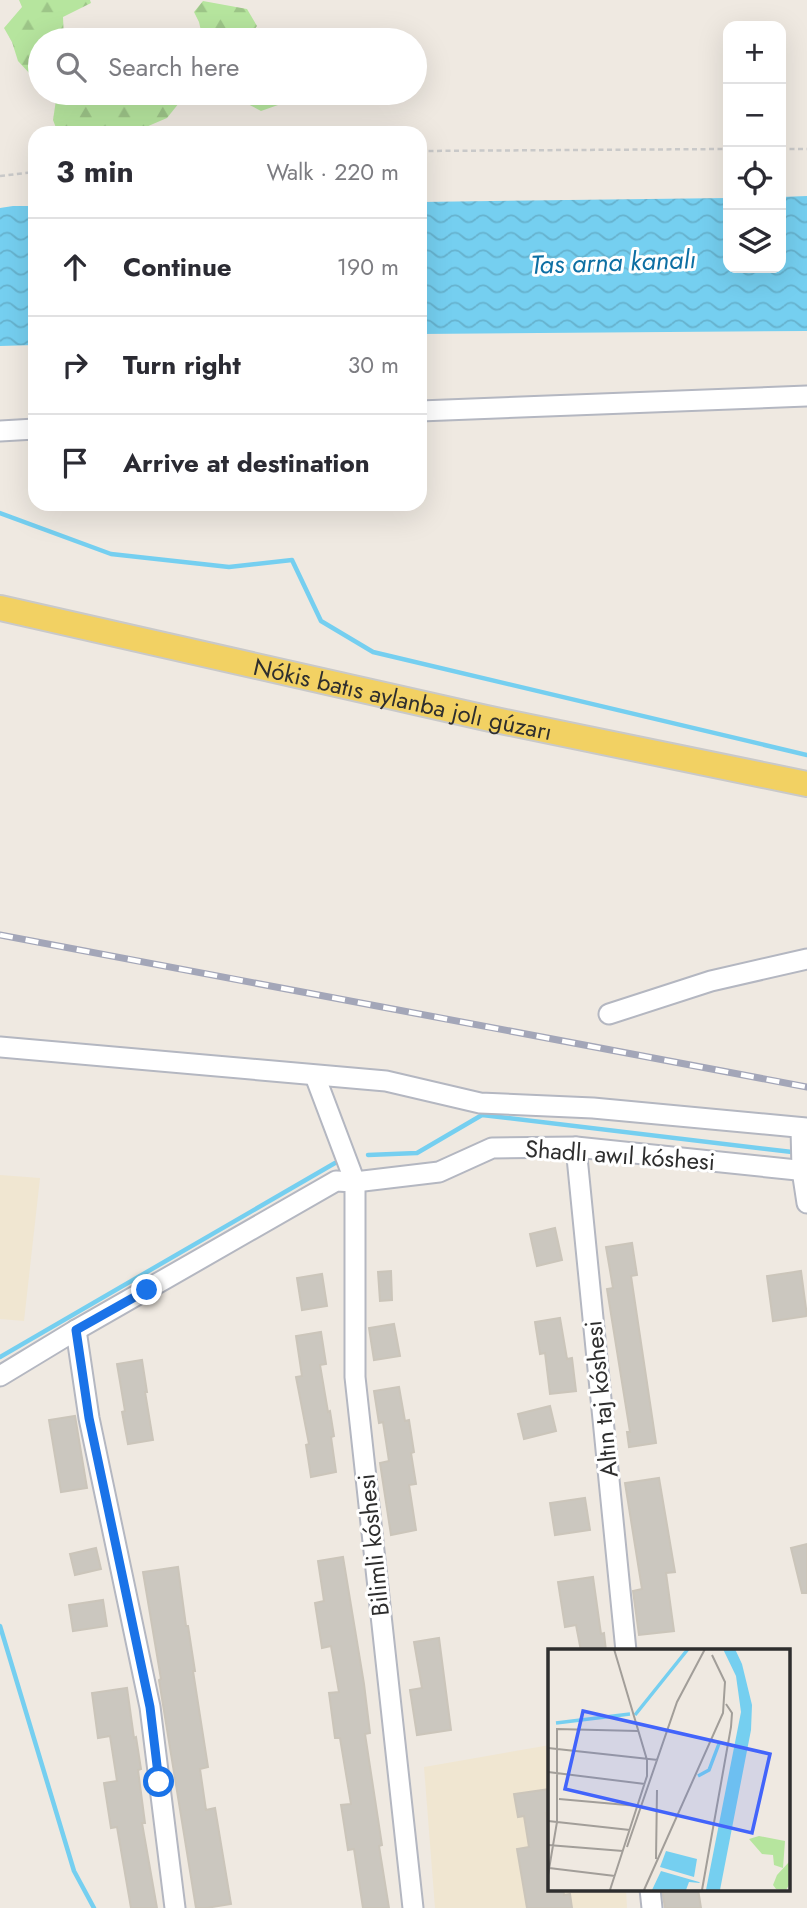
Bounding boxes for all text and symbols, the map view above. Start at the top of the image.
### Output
map controls [723,21,786,273]
button: + [723,21,786,84]
search box [28,28,427,105]
icon: search [52,48,90,86]
text: Search here [108,48,240,86]
button: − [723,84,786,147]
button: locate [723,147,786,210]
text: 3 min [56,150,134,193]
text: Walk · 220 m [267,155,399,189]
button: layers [723,210,786,273]
water label: Tas arna kanalı [530,240,696,284]
icon: ahead [56,248,94,286]
text: Continue [123,248,232,286]
text: 190 m [337,250,399,284]
icon: right [56,346,94,384]
text: Turn right [123,346,241,384]
text: 30 m [348,348,399,382]
icon: arrive [56,444,94,482]
text: Arrive at destination [123,444,370,482]
street label: Nókis batıs aylanba jolı gúzarı [250,648,555,749]
street label: Shadlı awıl kóshesi [524,1131,716,1179]
route end [131,1274,162,1305]
street label: Altın taj kóshesi [575,1319,627,1479]
street label: Bilimli kóshesi [348,1472,398,1618]
inset map [548,1649,790,1890]
route start [143,1766,174,1797]

